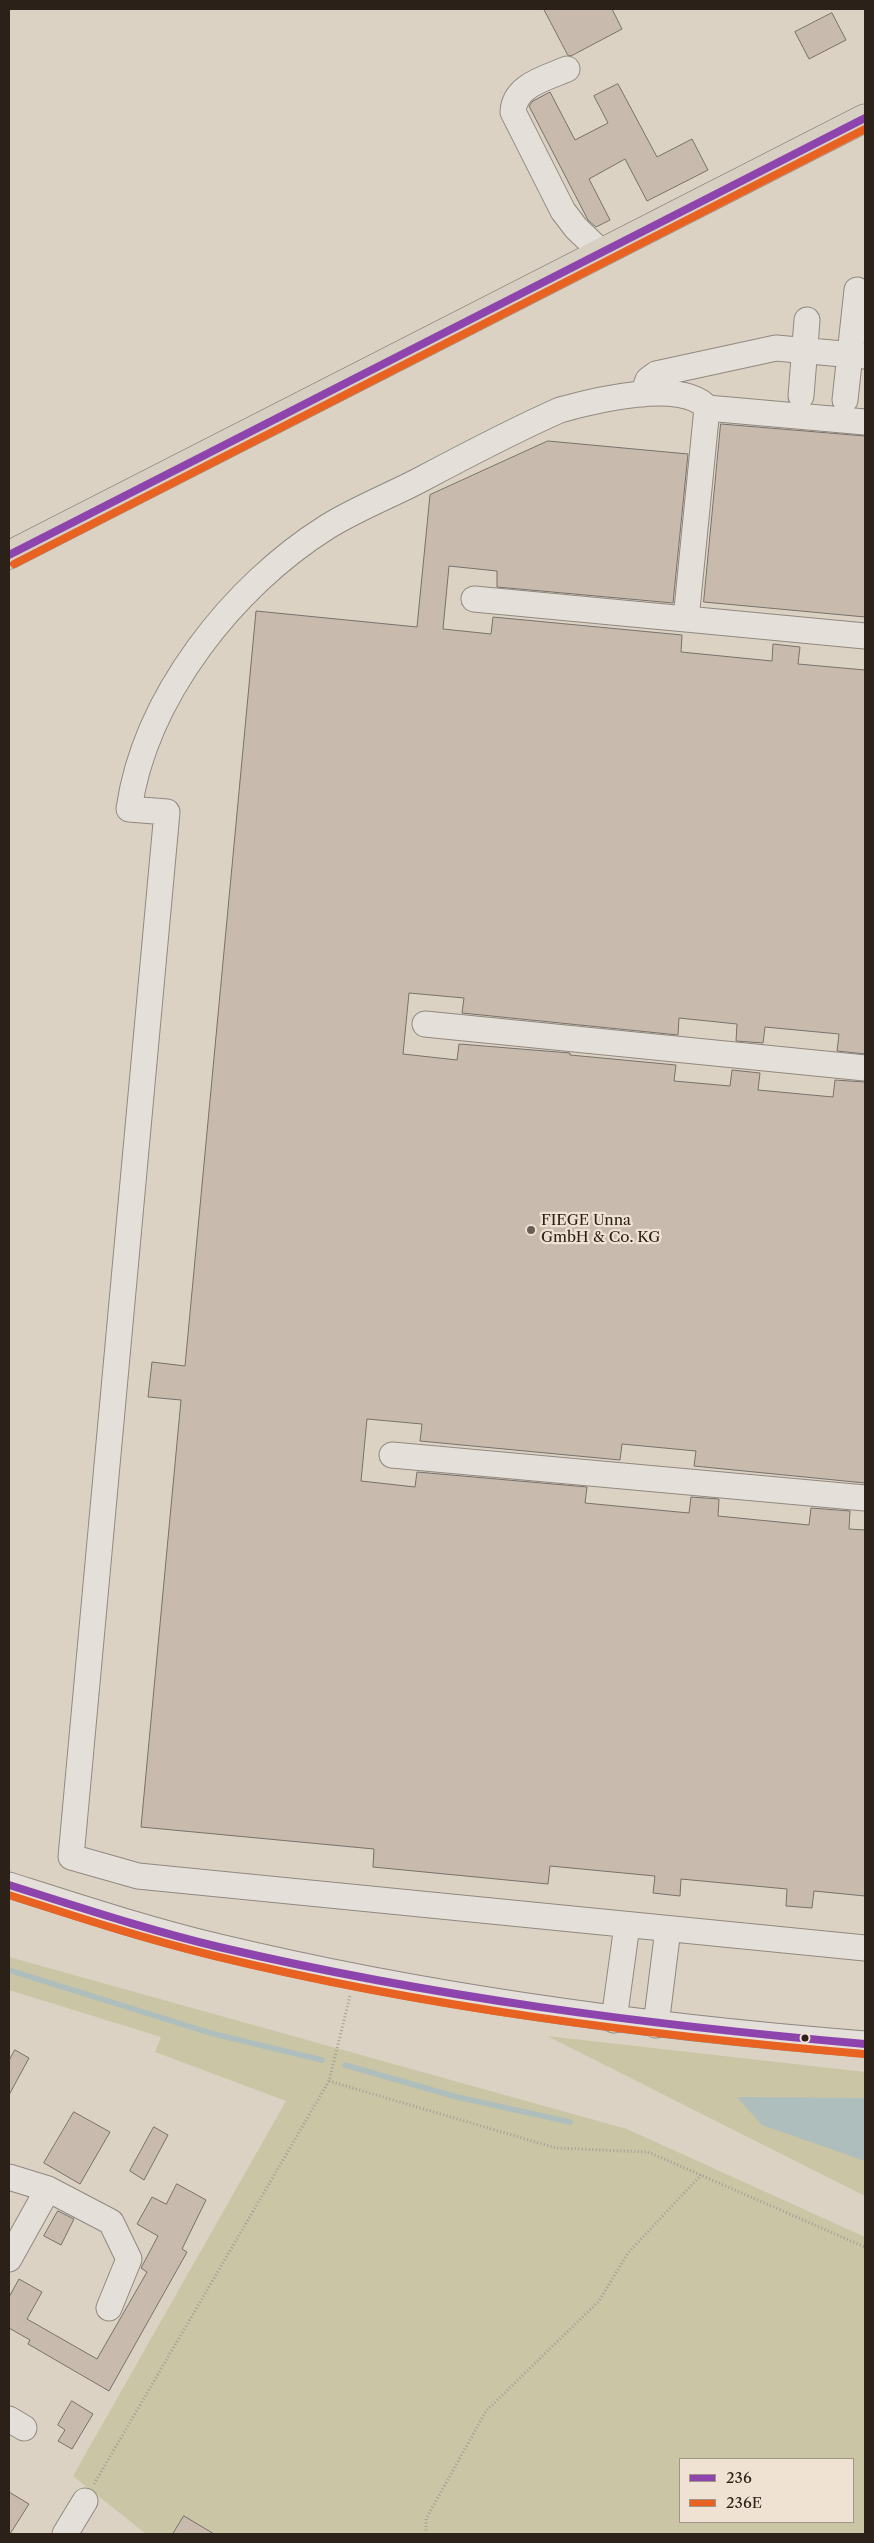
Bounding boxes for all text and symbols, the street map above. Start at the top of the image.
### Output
place label: FIEGE Unna GmbH & Co. KG [541,1212,660,1247]
marker: FIEGE Unna GmbH & Co. KG [525,1224,537,1236]
unlabelled marker [800,2033,810,2043]
legend [679,2458,854,2523]
text: 236 [726,2468,752,2487]
text: 236E [726,2493,762,2512]

